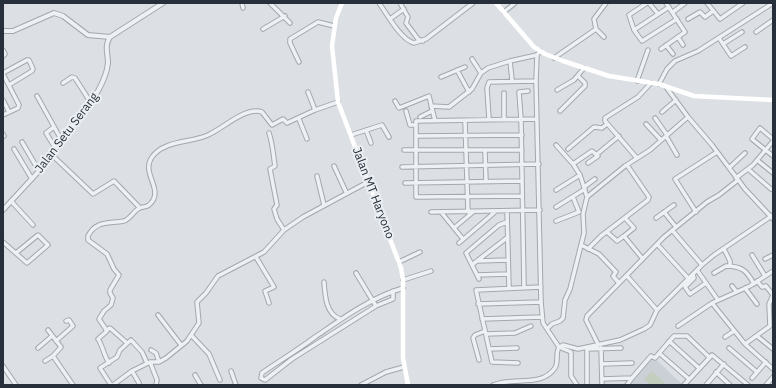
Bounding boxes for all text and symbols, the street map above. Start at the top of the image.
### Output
street label: Jalan Setu Serang [32,90,102,176]
street label: Jalan MT Haryono [349,145,397,241]

